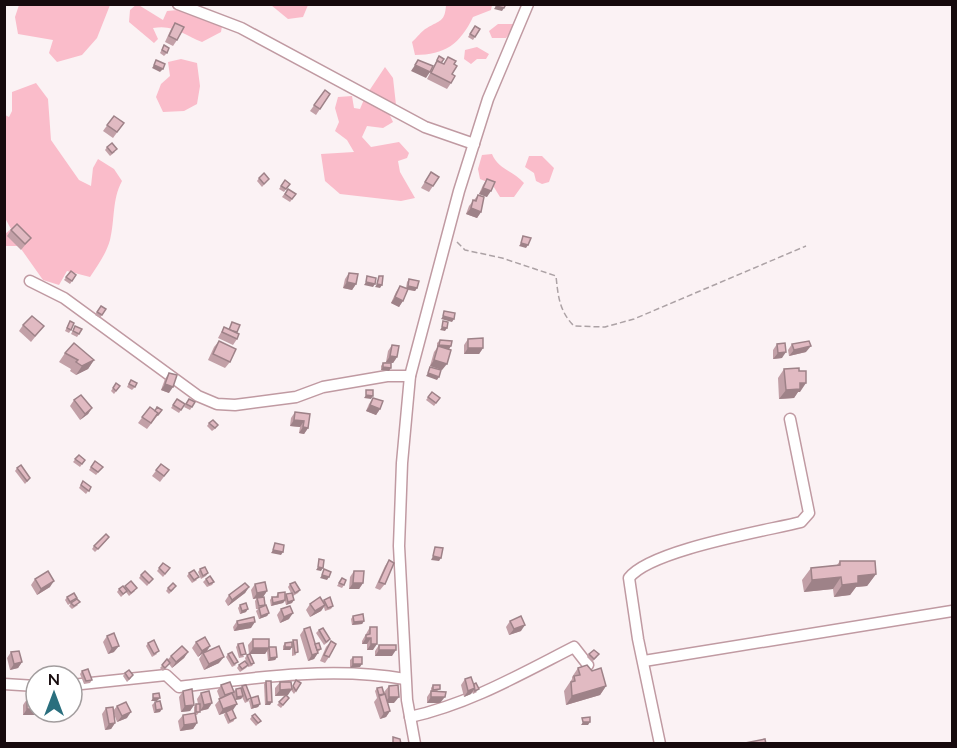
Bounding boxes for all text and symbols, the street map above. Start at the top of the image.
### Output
north arrow [24,664,84,724]
text: N [48,669,60,688]

